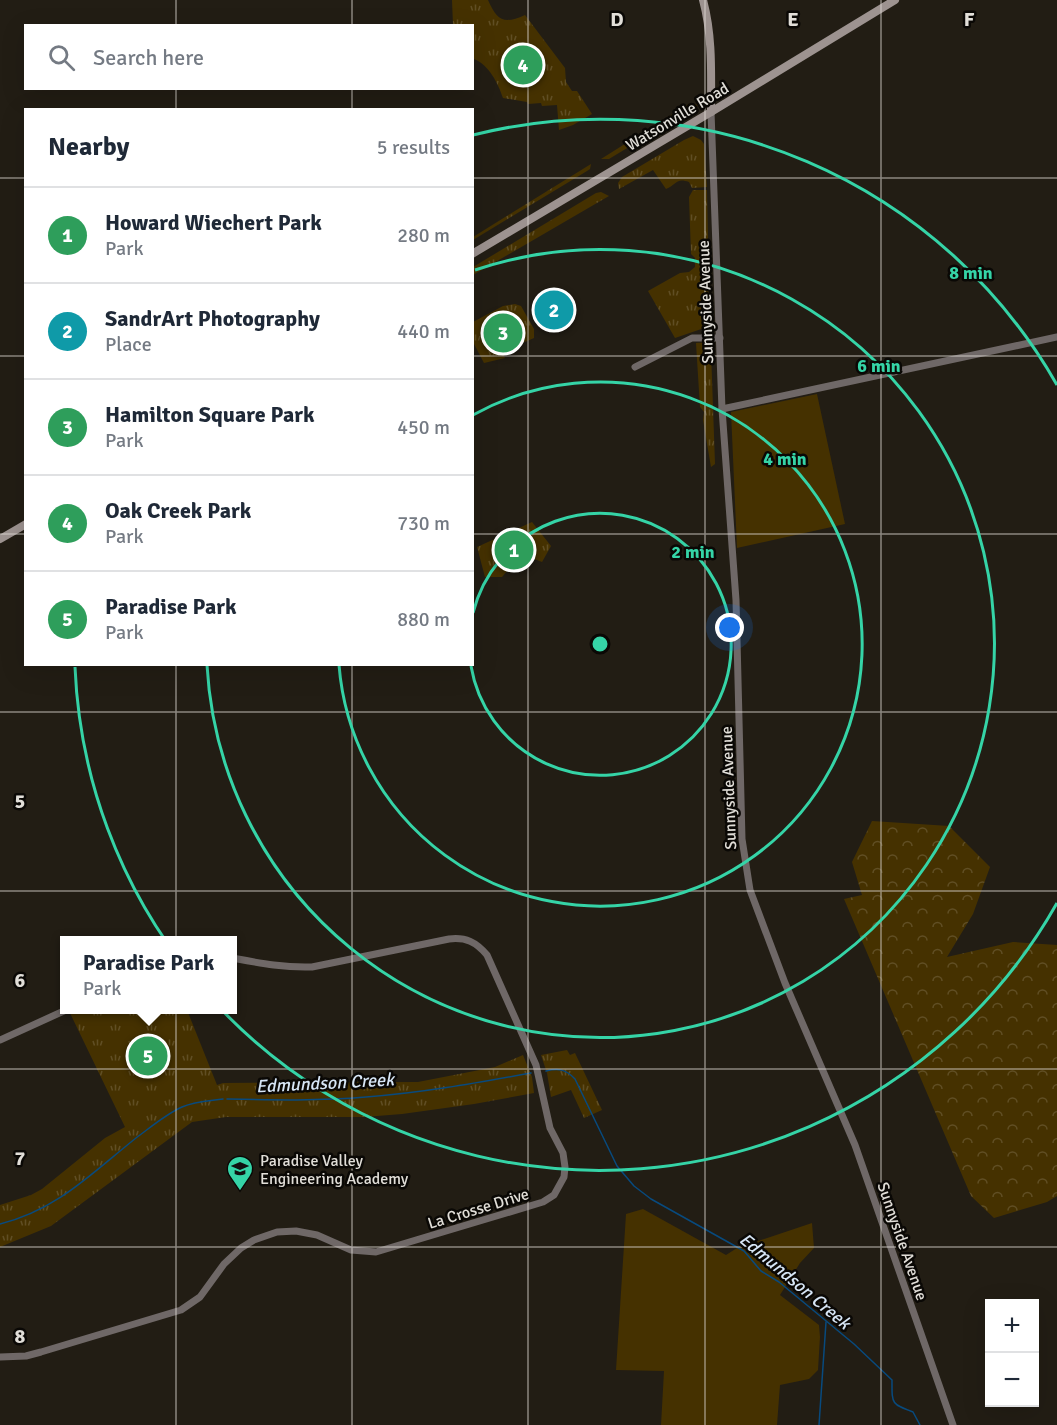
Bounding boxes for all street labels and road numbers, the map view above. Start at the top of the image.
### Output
street label: Watsonville Road [622,78,733,155]
street label: Sunnyside Avenue [694,240,718,364]
street label: Sunnyside Avenue [717,726,741,850]
street label: Sunnyside Avenue [872,1180,932,1303]
street label: La Crosse Drive [425,1184,531,1234]

